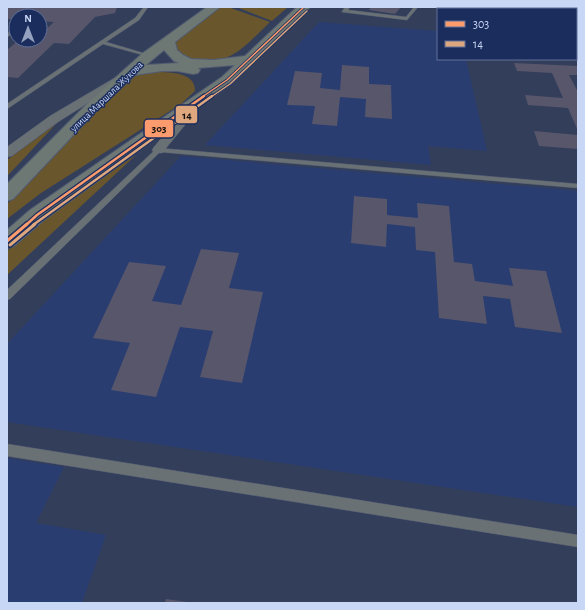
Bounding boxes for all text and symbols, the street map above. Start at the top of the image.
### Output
north arrow [8,8,48,48]
legend [437,8,577,60]
text: N [24,13,32,24]
text: 303 [473,18,489,30]
text: 14 [473,38,483,50]
street label: улица Маршала Жукова [68,59,145,134]
line badge: 14 [175,105,198,124]
text: 14 [182,110,192,121]
line badge: 303 [144,119,174,138]
text: 303 [151,123,167,134]

